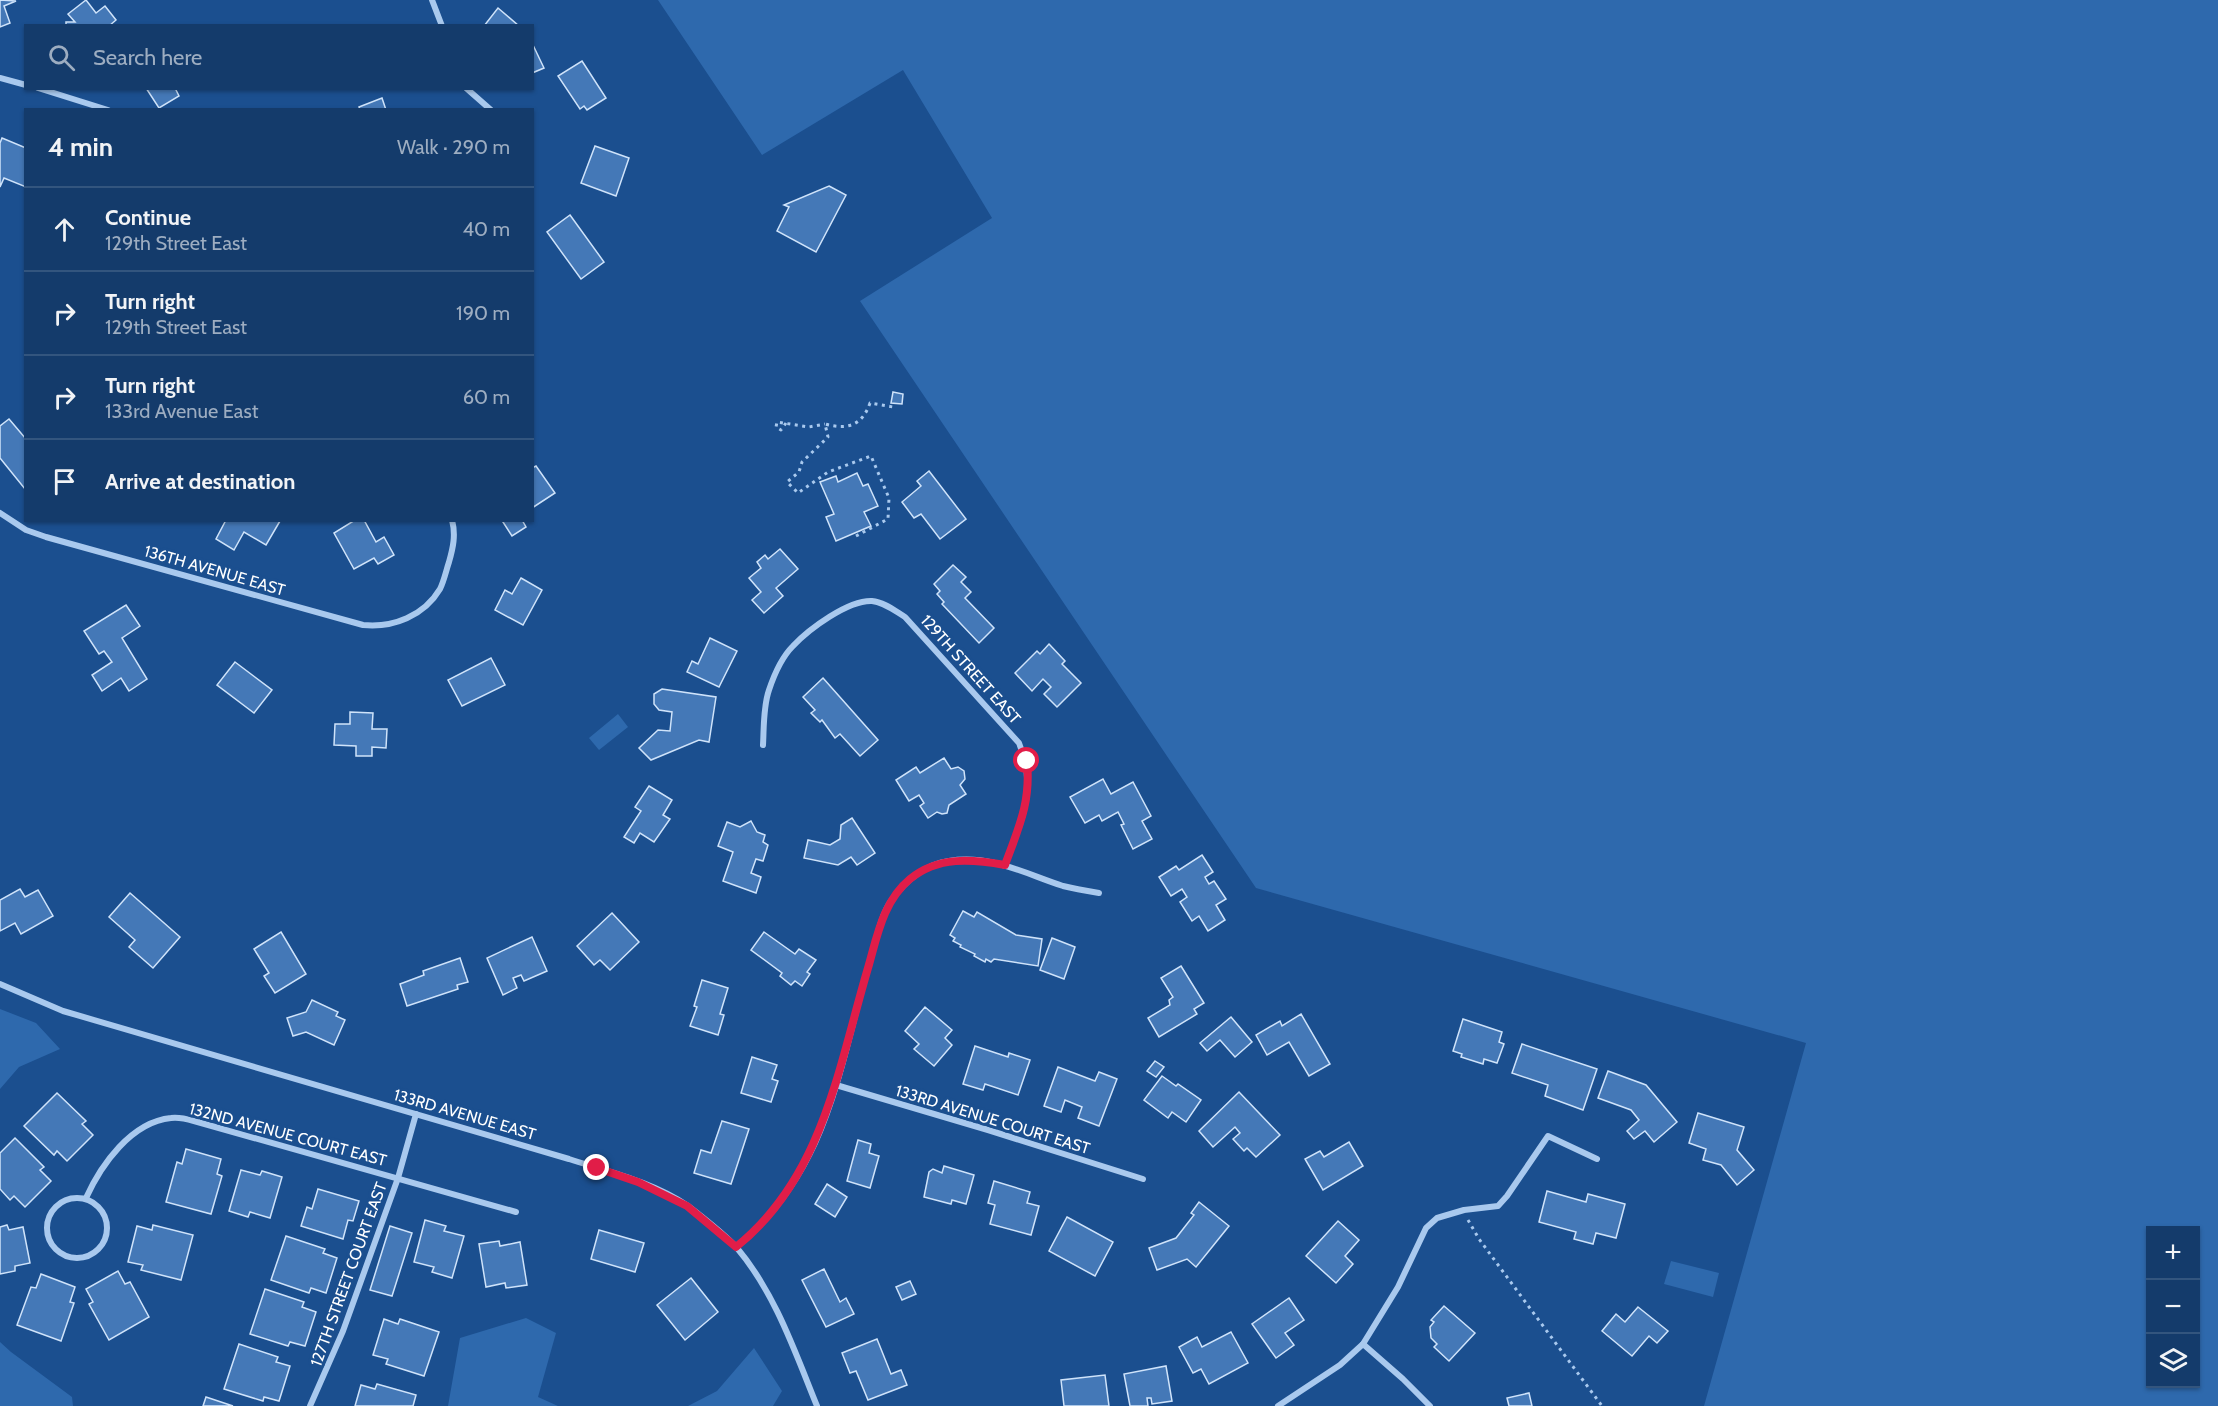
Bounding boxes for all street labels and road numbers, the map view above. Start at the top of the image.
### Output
street label: 136TH AVENUE EAST [142,541,288,600]
street label: 129TH STREET EAST [917,611,1025,728]
street label: 133RD AVENUE COURT EAST [893,1081,1093,1158]
street label: 133RD AVENUE EAST [392,1085,539,1144]
street label: 132ND AVENUE COURT EAST [187,1099,389,1170]
street label: 127TH STREET COURT EAST [306,1179,391,1369]

